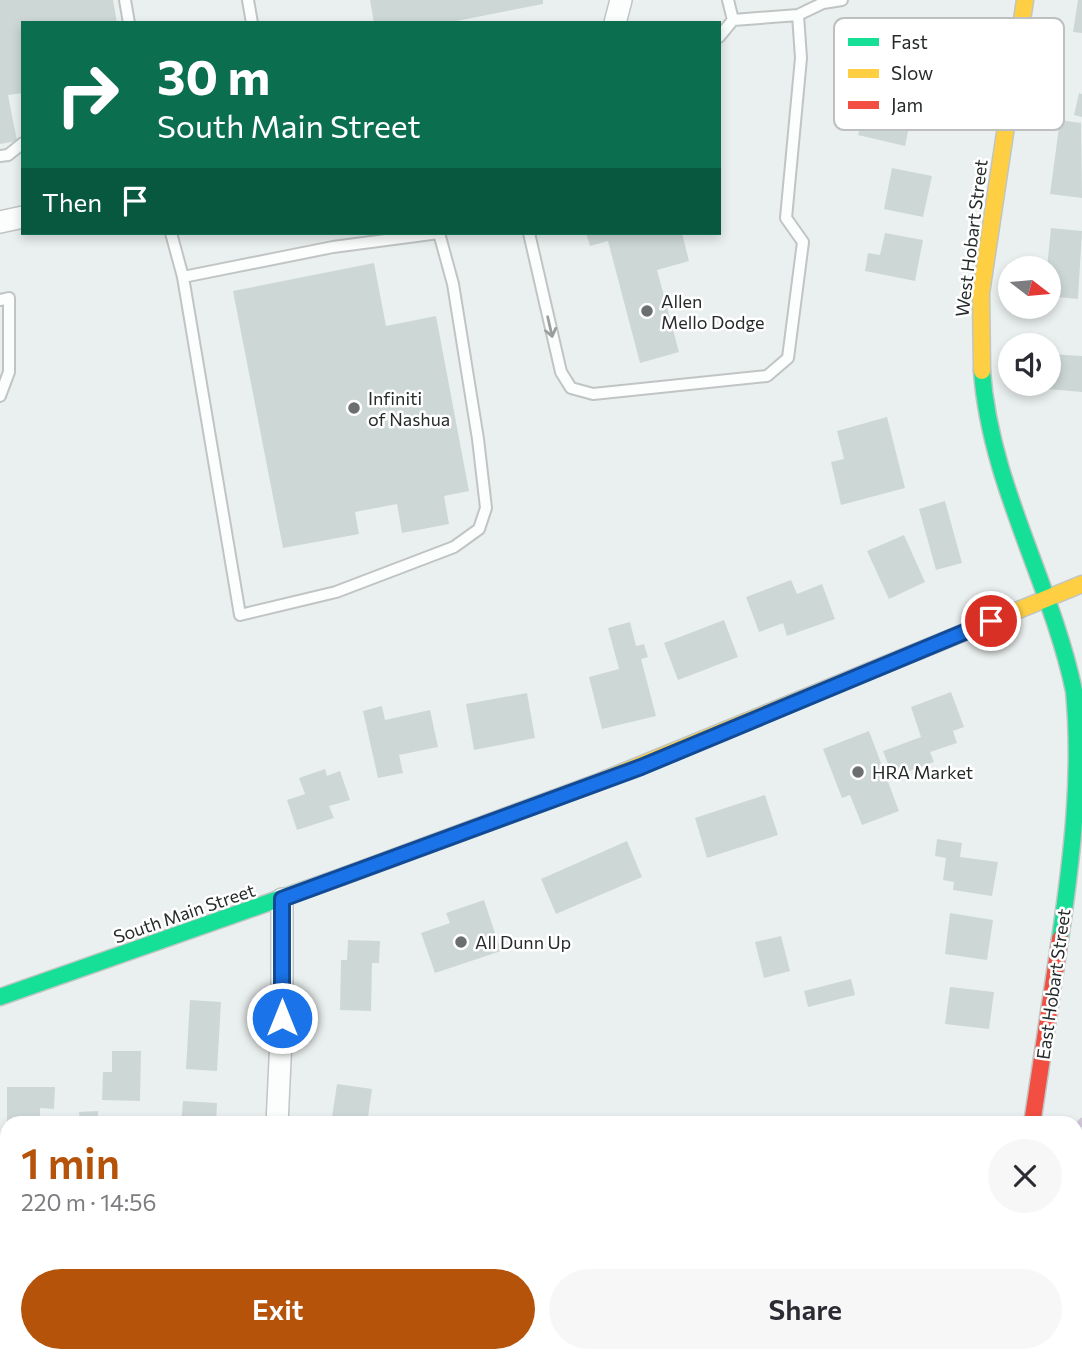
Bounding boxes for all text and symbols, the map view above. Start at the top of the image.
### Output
legend [834,18,1064,130]
text: Fast [891,30,928,53]
text: 30 m [157,45,270,105]
icon: right [42,49,133,140]
text: Slow [891,61,933,84]
text: Jam [891,93,923,116]
text: South Main Street [157,105,421,145]
street label: West Hobart Street [950,158,992,318]
icon: arrive [116,182,154,220]
text: Then [42,186,102,217]
north arrow [998,256,1060,318]
map controls [998,256,1061,396]
place label: Allen Mello Dodge [661,290,765,333]
marker: Allen Mello Dodge [639,303,655,319]
one-way arrow [544,315,558,338]
button: sound [998,333,1061,396]
place label: Infiniti of Nashua [368,387,450,430]
marker: Infiniti of Nashua [346,400,362,416]
pin [961,591,1021,651]
icon: arrive [972,602,1010,640]
place label: HRA Market [872,761,973,783]
marker: HRA Market [850,764,866,780]
street label: South Main Street [110,878,258,948]
street label: East Hobart Street [1032,907,1074,1061]
place label: All Dunn Up [475,931,571,953]
marker: All Dunn Up [453,934,469,950]
position arrow [245,981,319,1055]
text: 1 min [21,1136,120,1188]
button: close [988,1139,1062,1213]
text: 220 m · 14:56 [21,1188,156,1216]
button: Exit [21,1269,535,1349]
button: Share [549,1269,1062,1349]

